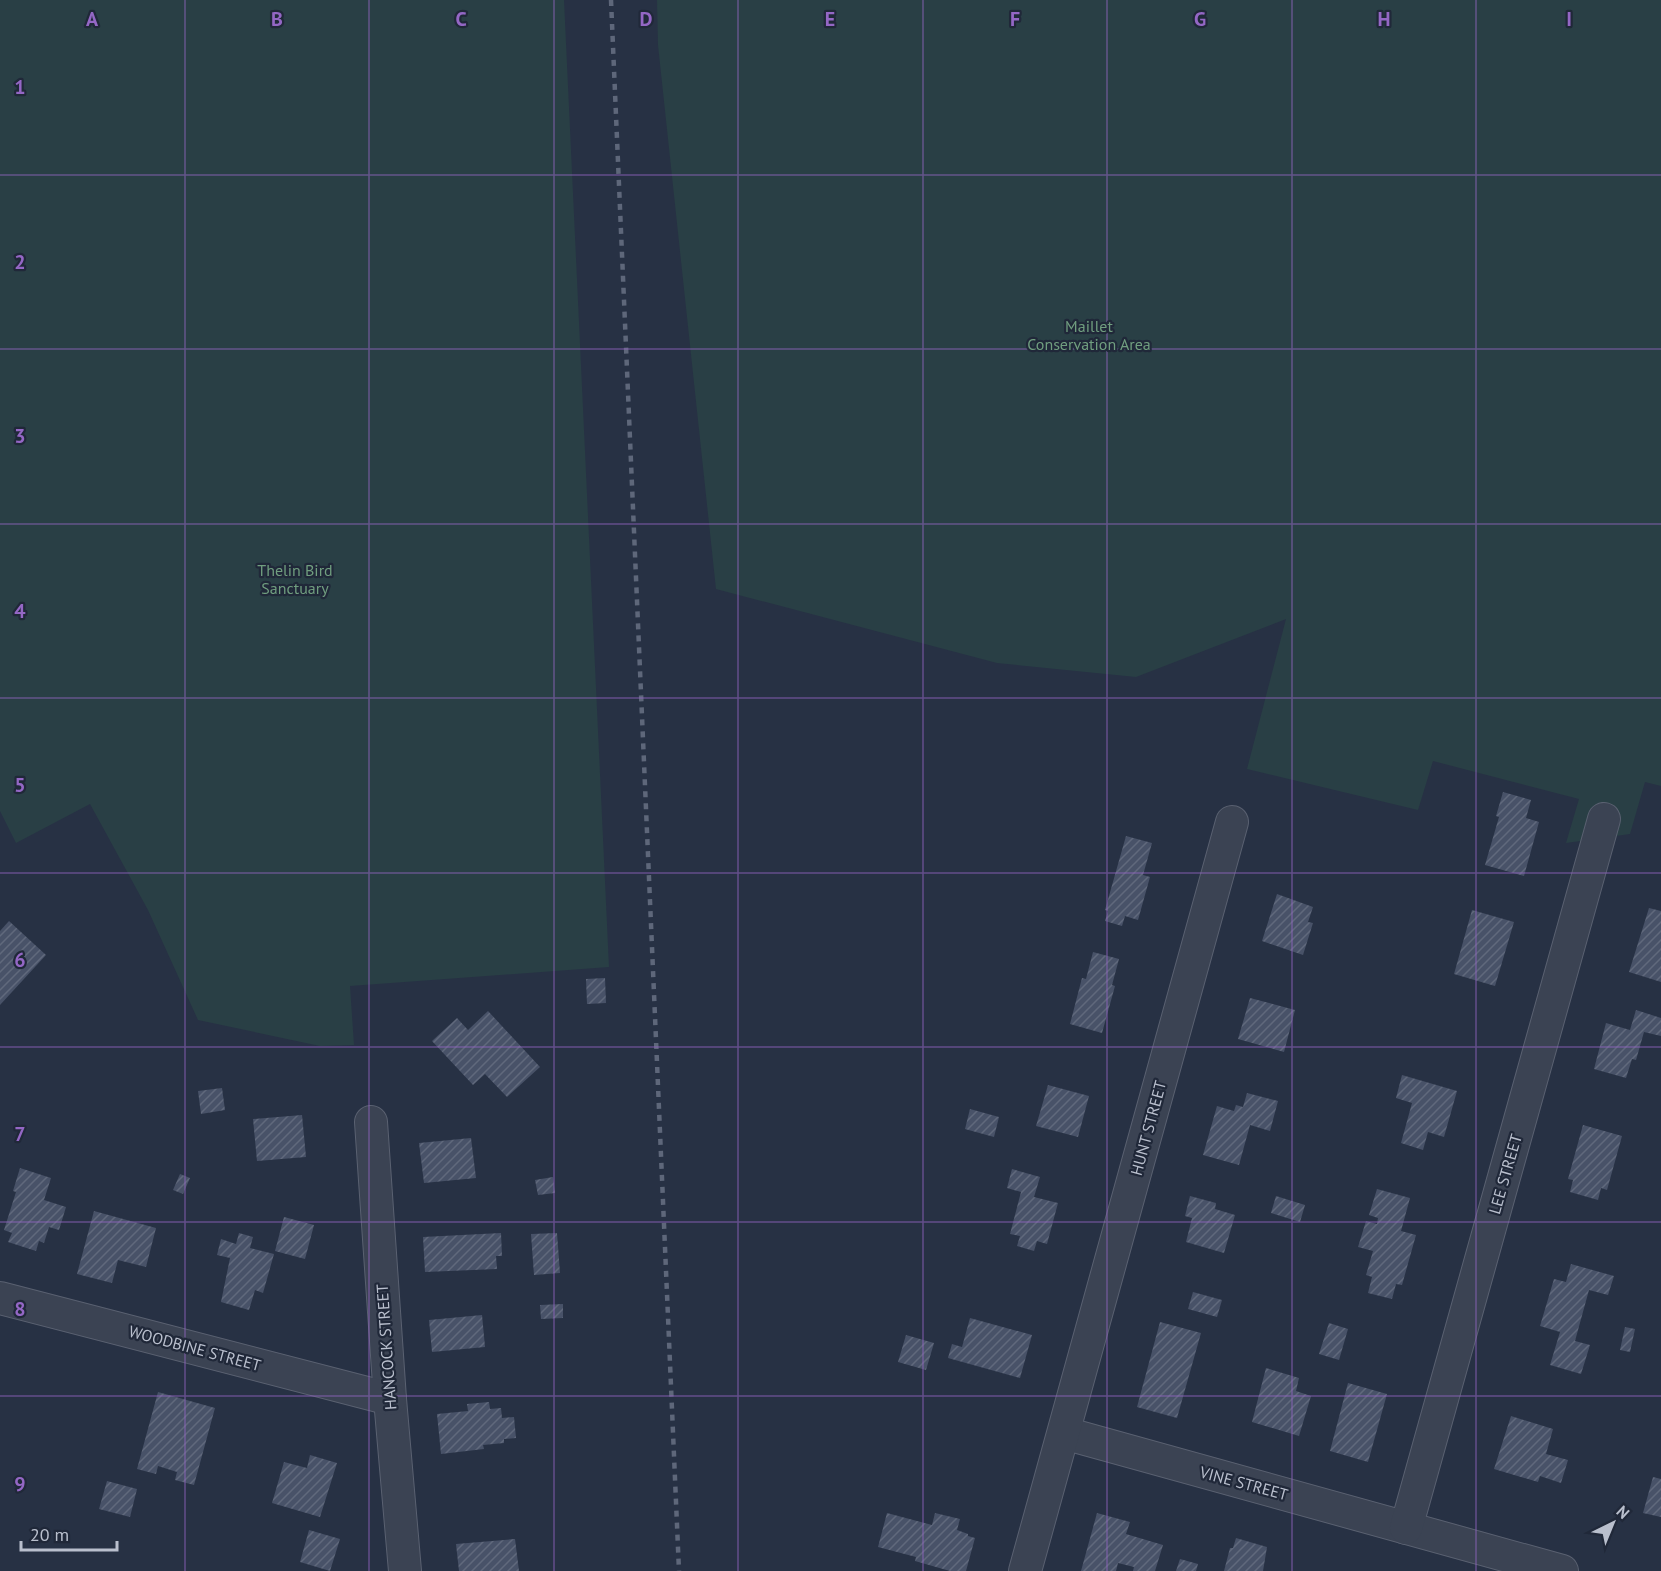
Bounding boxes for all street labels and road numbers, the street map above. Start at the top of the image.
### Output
street label: HUNT STREET [1126,1078,1170,1178]
street label: LEE STREET [1484,1131,1526,1216]
street label: HANCOCK STREET [372,1283,400,1411]
street label: WOODBINE STREET [127,1321,263,1375]
street label: VINE STREET [1197,1461,1290,1504]

